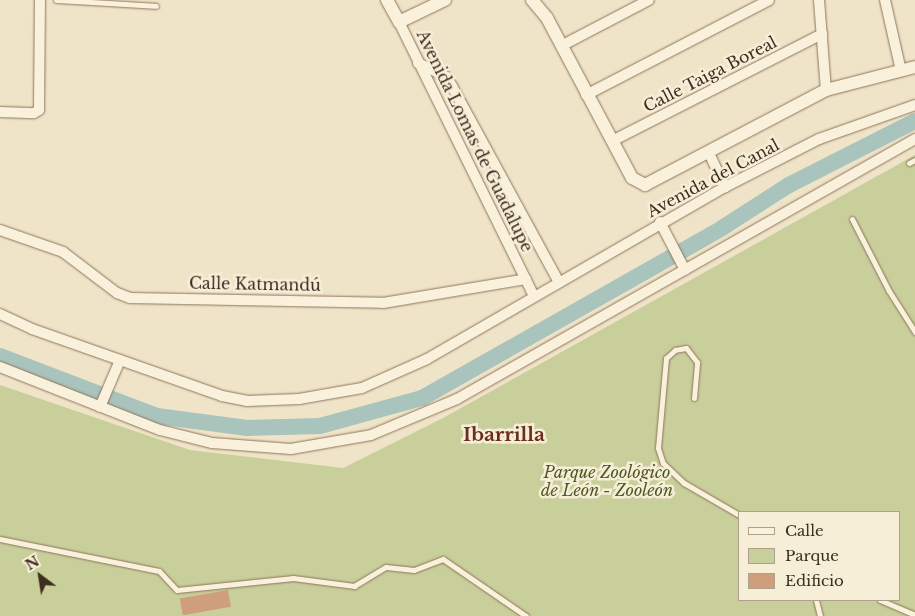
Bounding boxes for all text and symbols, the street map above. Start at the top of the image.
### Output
street label: Avenida Lomas de Guadalupe [413,27,537,255]
street label: Calle Taiga Boreal [640,32,780,116]
street label: Avenida del Canal [643,135,783,221]
street label: Calle Katmandú [189,273,321,295]
district label: Ibarrilla [463,424,545,446]
park label: Parque Zoológico de León - Zooleón [541,462,673,500]
legend [738,511,900,601]
text: Calle [785,521,824,540]
text: Parque [785,546,839,565]
north arrow [15,551,65,601]
text: N [22,552,43,574]
text: Edificio [785,571,844,590]

